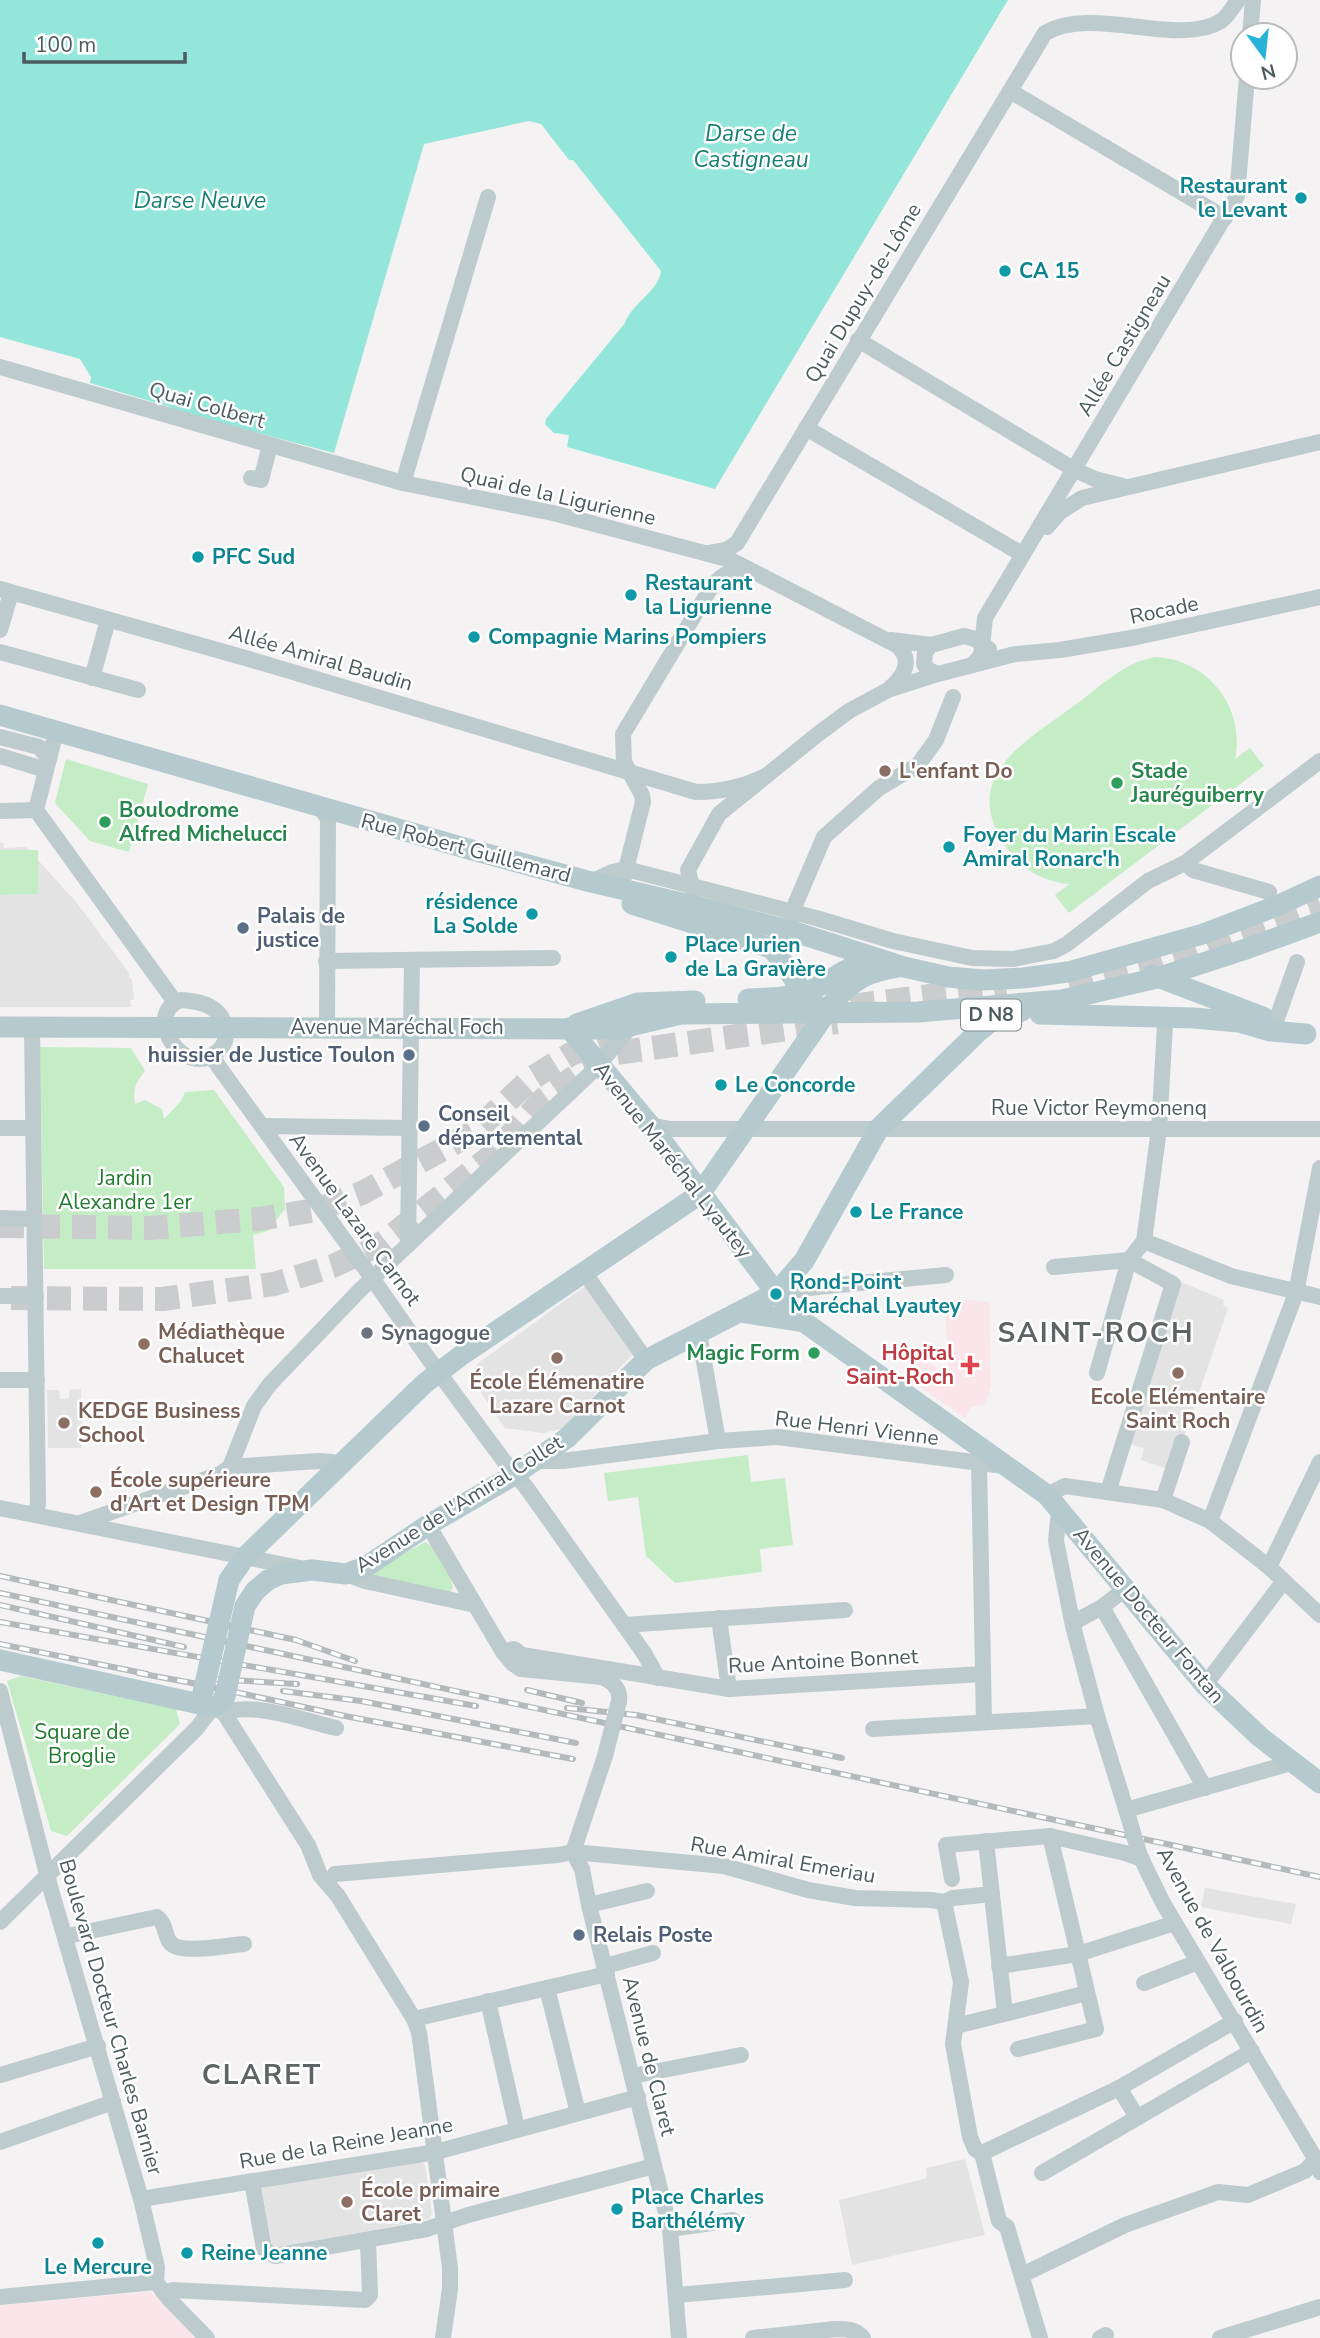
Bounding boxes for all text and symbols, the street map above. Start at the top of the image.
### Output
scale bar [24,21,186,65]
north arrow [1229,21,1299,91]
text: 100 m [35,31,96,59]
text: N [1258,57,1278,86]
water label: Darse de Castigneau [693,118,809,175]
place label: Restaurant le Levant [1180,172,1288,224]
water label: Darse Neuve [134,185,266,216]
marker: Restaurant le Levant [1293,190,1309,206]
street label: Quai Dupuy-de-Lôme [798,198,928,388]
place label: CA 15 [1019,257,1079,285]
marker: CA 15 [997,263,1013,279]
street label: Allée Castigneau [1071,269,1177,421]
street label: Quai Colbert [146,375,269,435]
street label: Quai de la Ligurienne [458,460,658,532]
place label: PFC Sud [212,543,295,571]
marker: PFC Sud [190,549,206,565]
place label: Restaurant la Ligurienne [645,569,772,621]
marker: Restaurant la Ligurienne [623,587,639,603]
street label: Rocade [1127,589,1201,631]
street label: Allée Amiral Baudin [226,618,416,698]
place label: Compagnie Marins Pompiers [488,623,766,651]
marker: Compagnie Marins Pompiers [466,629,482,645]
place label: L'enfant Do [899,757,1013,785]
place label: Stade Jauréguiberry [1130,757,1265,809]
marker: L'enfant Do [877,763,893,779]
marker: Stade Jauréguiberry [1109,775,1125,791]
place label: Boulodrome Alfred Michelucci [119,796,287,848]
street label: Rue Robert Guillemard [358,806,574,890]
marker: Boulodrome Alfred Michelucci [97,814,113,830]
place label: Foyer du Marin Escale Amiral Ronarc'h [963,821,1176,873]
marker: Foyer du Marin Escale Amiral Ronarc'h [941,839,957,855]
place label: résidence La Solde [426,888,518,940]
place label: Palais de justice [255,902,345,954]
marker: résidence La Solde [524,906,540,922]
marker: Palais de justice [235,920,251,936]
place label: Place Jurien de La Gravière [685,931,826,983]
marker: Place Jurien de La Gravière [663,949,679,965]
road number: D N8 [961,1000,1021,1030]
street label: Avenue Maréchal Foch [290,1013,504,1041]
place label: huissier de Justice Toulon [148,1041,395,1069]
marker: huissier de Justice Toulon [401,1047,417,1063]
street label: Avenue Maréchal Lyautey [587,1056,759,1264]
place label: Le Concorde [735,1071,856,1099]
marker: Le Concorde [713,1077,729,1093]
street label: Rue Victor Reymonenq [991,1094,1207,1122]
place label: Conseil départemental [438,1100,583,1152]
marker: Conseil départemental [416,1118,432,1134]
street label: Avenue Lazare Carnot [283,1127,428,1312]
park label: Jardin Alexandre 1er [58,1164,192,1216]
place label: Le France [870,1198,963,1226]
marker: Le France [848,1204,864,1220]
place label: Rond-Point Maréchal Lyautey [790,1268,962,1320]
marker: Rond-Point Maréchal Lyautey [768,1286,784,1302]
district label: SAINT-ROCH [997,1314,1195,1352]
place label: Médiathèque Chalucet [158,1318,285,1370]
place label: Synagogue [381,1319,490,1347]
marker: Synagogue [359,1325,375,1341]
marker: Médiathèque Chalucet [136,1336,152,1352]
place label: Magic Form [686,1339,800,1367]
place label: Hôpital Saint-Roch [846,1339,954,1391]
marker: Magic Form [806,1345,822,1361]
marker: École Élémenatire Lazare Carnot [549,1350,565,1366]
marker: Hôpital Saint-Roch [960,1355,980,1375]
marker: Ecole Elémentaire Saint Roch [1170,1365,1186,1381]
place label: École Élémenatire Lazare Carnot [470,1368,644,1420]
place label: Ecole Elémentaire Saint Roch [1091,1383,1265,1435]
place label: KEDGE Business School [78,1397,241,1449]
street label: Rue Henri Vienne [774,1404,940,1452]
marker: KEDGE Business School [56,1415,72,1431]
street label: Avenue de l'Amiral Collet [350,1428,569,1579]
place label: École supérieure d'Art et Design TPM [110,1466,310,1518]
marker: École supérieure d'Art et Design TPM [88,1484,104,1500]
street label: Avenue Docteur Fontan [1067,1521,1231,1709]
street label: Rue Antoine Bonnet [727,1642,919,1680]
park label: Square de Broglie [34,1718,130,1770]
street label: Rue Amiral Emeriau [688,1830,878,1890]
street label: Avenue de Valbourdin [1150,1842,1276,2038]
street label: Boulevard Docteur Charles Barnier [52,1856,170,2179]
place label: Relais Poste [593,1921,713,1949]
marker: Relais Poste [571,1927,587,1943]
street label: Avenue de Claret [616,1974,682,2139]
district label: CLARET [202,2056,322,2094]
street label: Rue de la Reine Jeanne [237,2110,455,2176]
place label: École primaire Claret [361,2176,500,2228]
place label: Place Charles Barthélémy [631,2183,764,2235]
marker: École primaire Claret [339,2194,355,2210]
marker: Place Charles Barthélémy [609,2201,625,2217]
marker: Le Mercure [90,2235,106,2251]
place label: Reine Jeanne [201,2239,327,2267]
marker: Reine Jeanne [179,2245,195,2261]
place label: Le Mercure [44,2253,152,2281]

